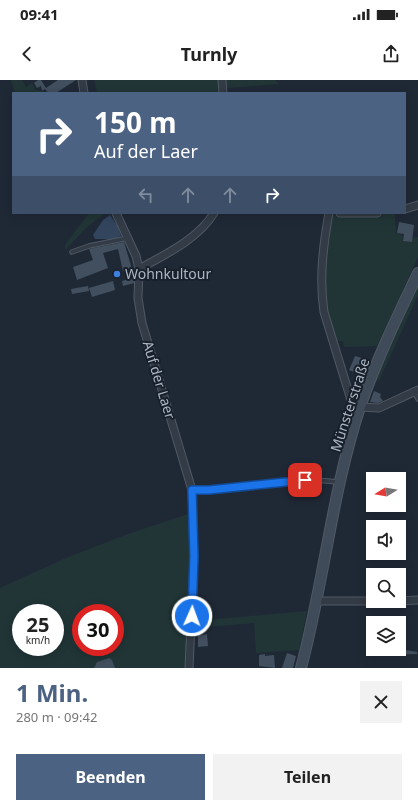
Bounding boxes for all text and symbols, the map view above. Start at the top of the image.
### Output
text: 09:41 [20,4,59,24]
text: Turnly [181,42,237,66]
icon: back [16,43,38,65]
icon: share [380,43,402,65]
text: 150 m [94,103,177,141]
icon: right [28,108,80,160]
text: Auf der Laer [94,139,198,163]
icon: left [135,184,157,206]
icon: ahead [177,184,199,206]
icon: ahead [219,184,241,206]
icon: right [261,184,283,206]
place label: Wohnkultour [125,264,211,283]
marker: Wohnkultour [112,269,122,279]
street label: Auf der Laer [139,338,180,421]
street label: Münsterstraße [325,356,374,454]
pin [288,463,322,497]
icon: arrive [294,469,316,491]
north arrow [366,472,406,512]
map controls [366,472,406,656]
button: sound [366,520,406,560]
button: search [366,568,406,608]
position arrow [171,595,213,637]
speed limit sign: 30 [72,604,124,656]
text: 25 [27,611,49,638]
button: layers [366,616,406,656]
text: km/h [26,633,50,647]
text: 1 Min. [16,676,88,709]
button: close [360,681,402,723]
text: 280 m · 09:42 [16,708,97,726]
button: Beenden [16,754,205,800]
button: Teilen [213,754,402,800]

